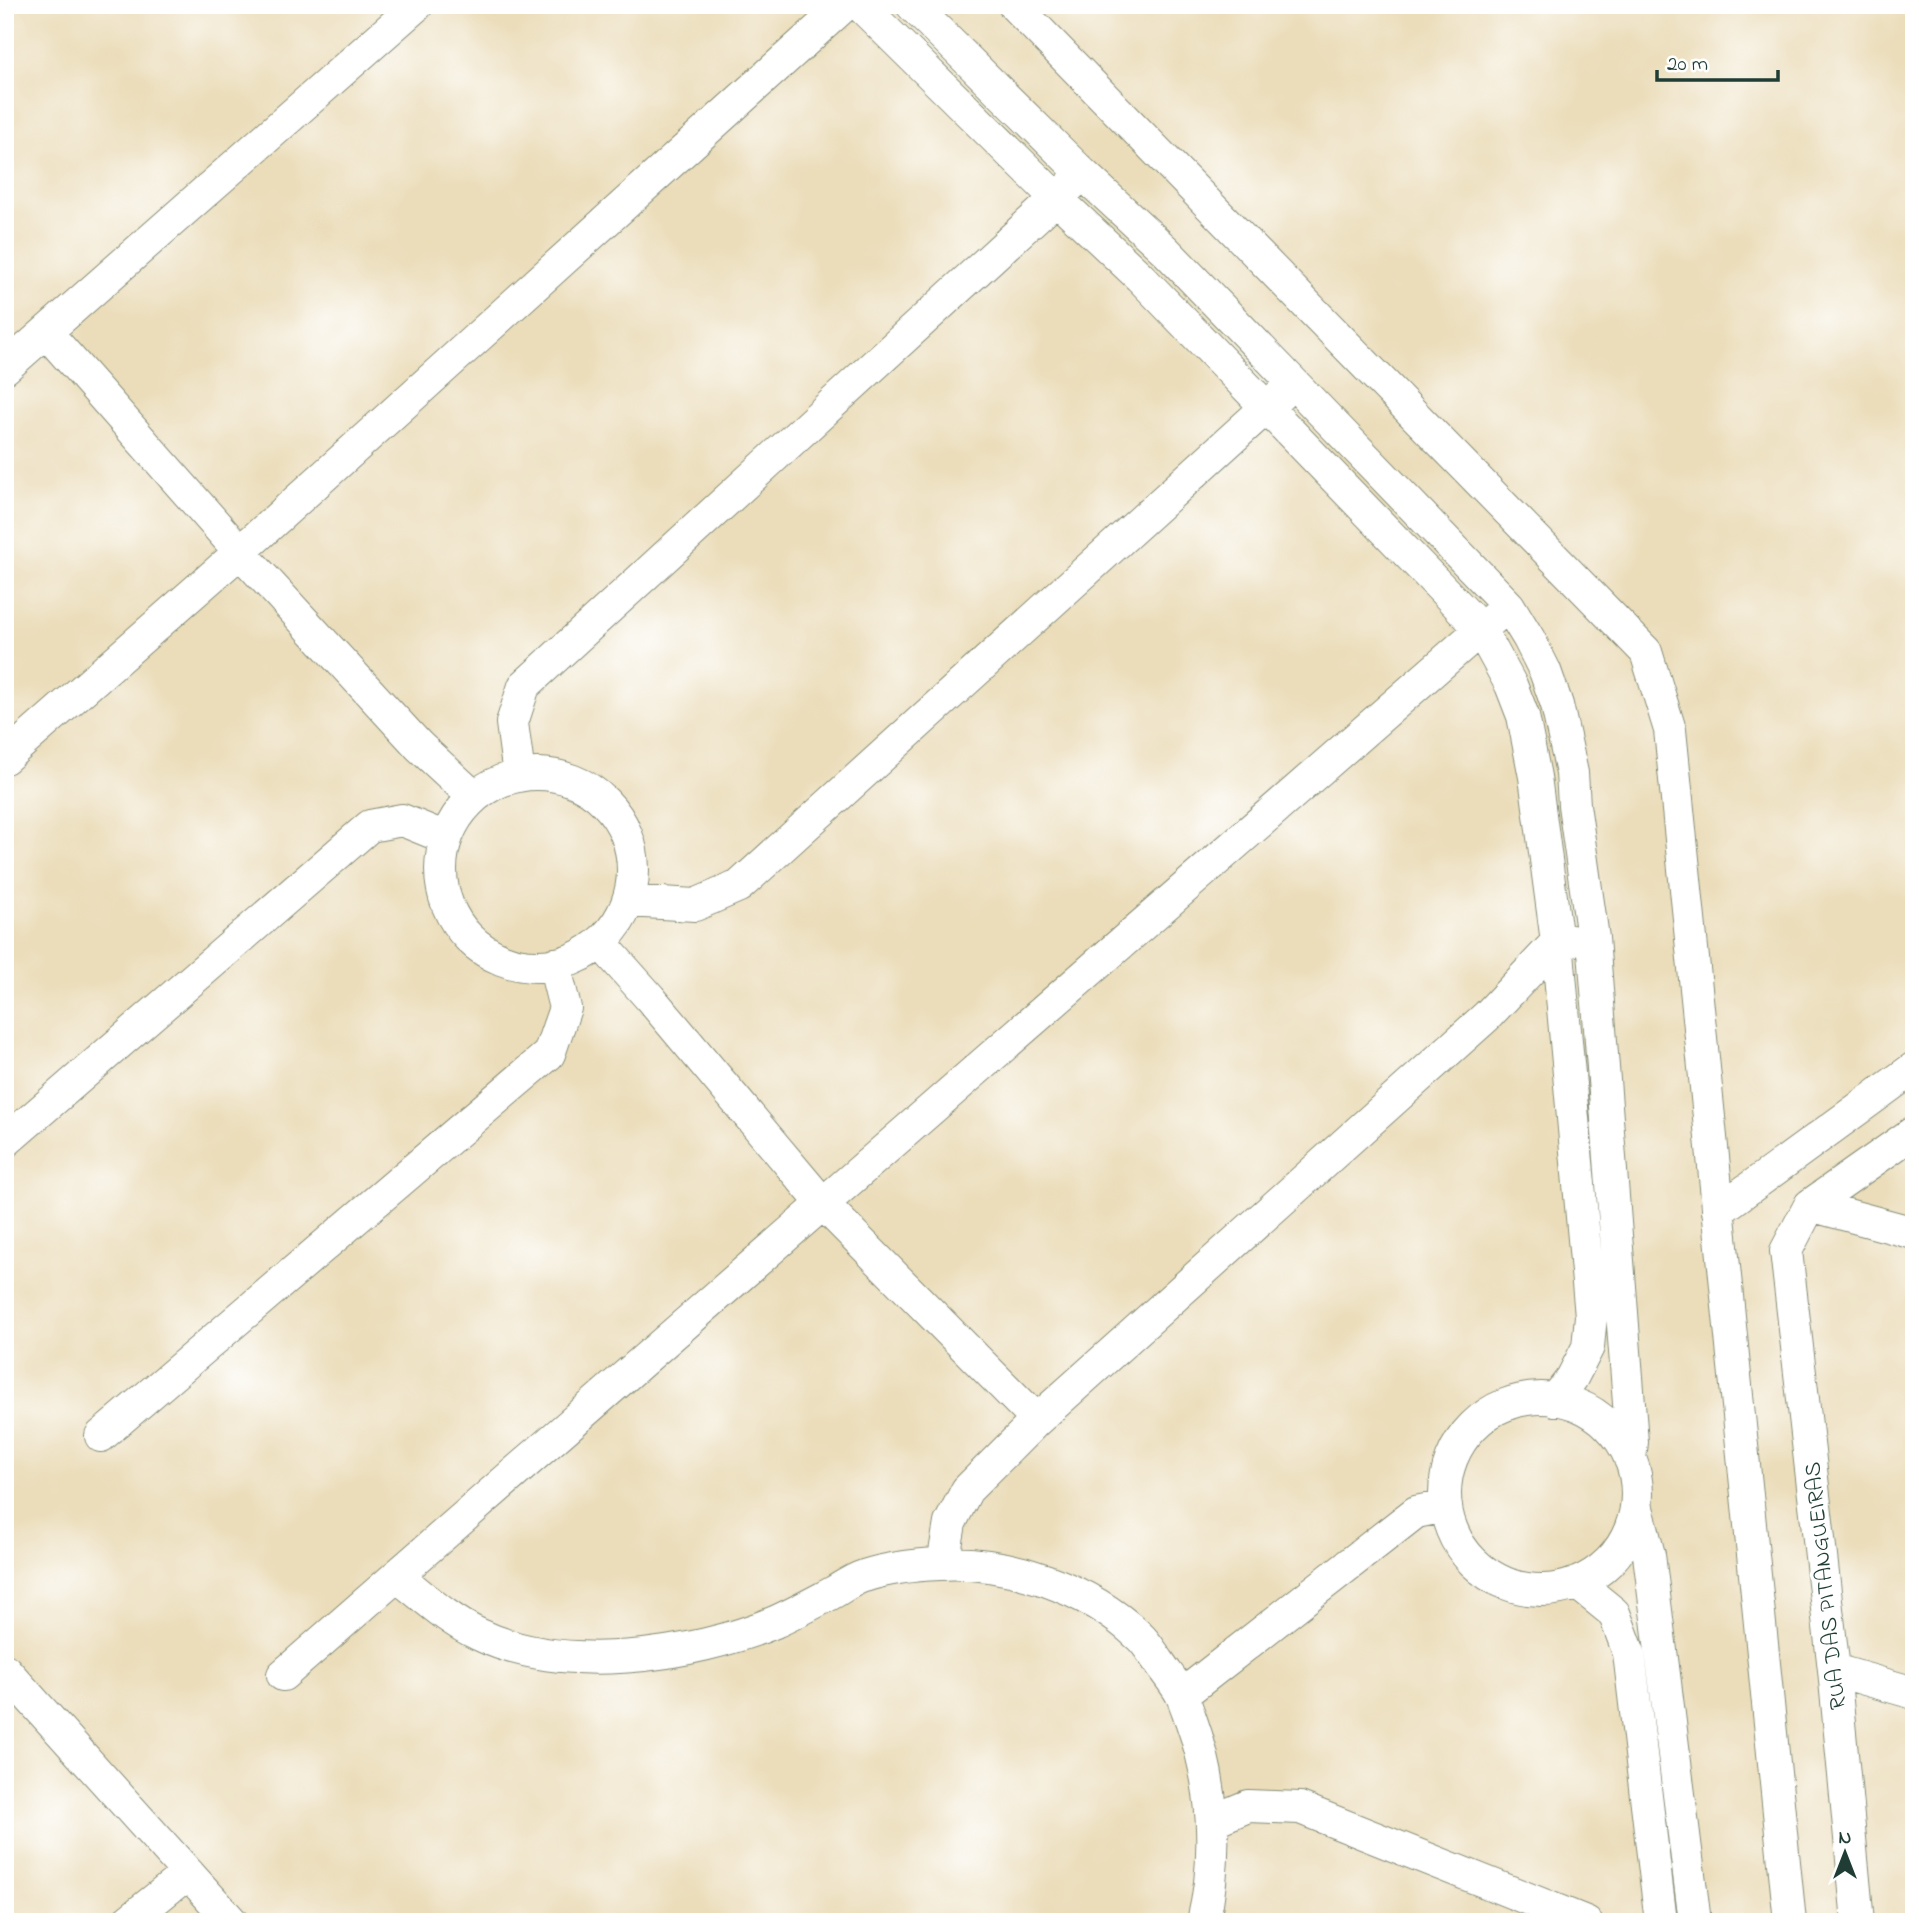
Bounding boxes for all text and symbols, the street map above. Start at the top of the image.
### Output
scale bar [1657,38,1777,82]
text: 20 m [1667,50,1708,80]
street label: RUA DAS PITANGUEIRAS [1797,1460,1856,1711]
north arrow [1811,1818,1881,1888]
text: N [1839,1825,1852,1852]

